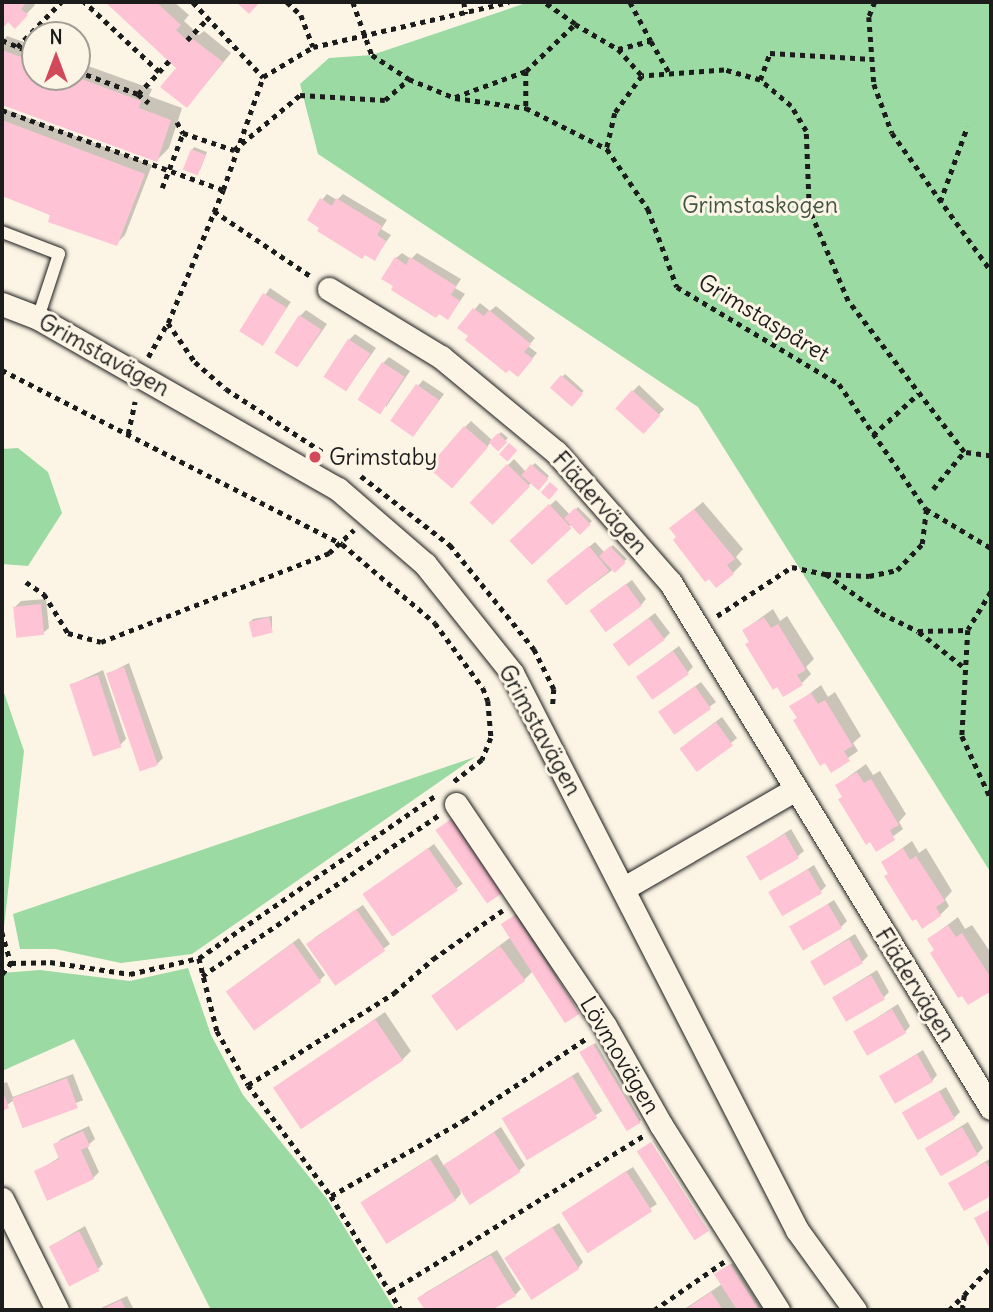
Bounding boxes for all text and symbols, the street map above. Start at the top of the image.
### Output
north arrow [21,21,91,91]
text: N [49,25,63,49]
park label: Grimstaskogen [682,191,838,219]
street label: Grimstaspåret [693,268,835,368]
street label: Grimstavägen [34,308,174,402]
place label: Grimstaby [329,443,437,471]
street label: Flädervägen [547,446,653,560]
marker: Grimstaby [307,449,323,465]
street label: Grimstavägen [493,660,587,800]
street label: Flädervägen [869,923,961,1047]
street label: Lövmovägen [574,991,666,1119]

